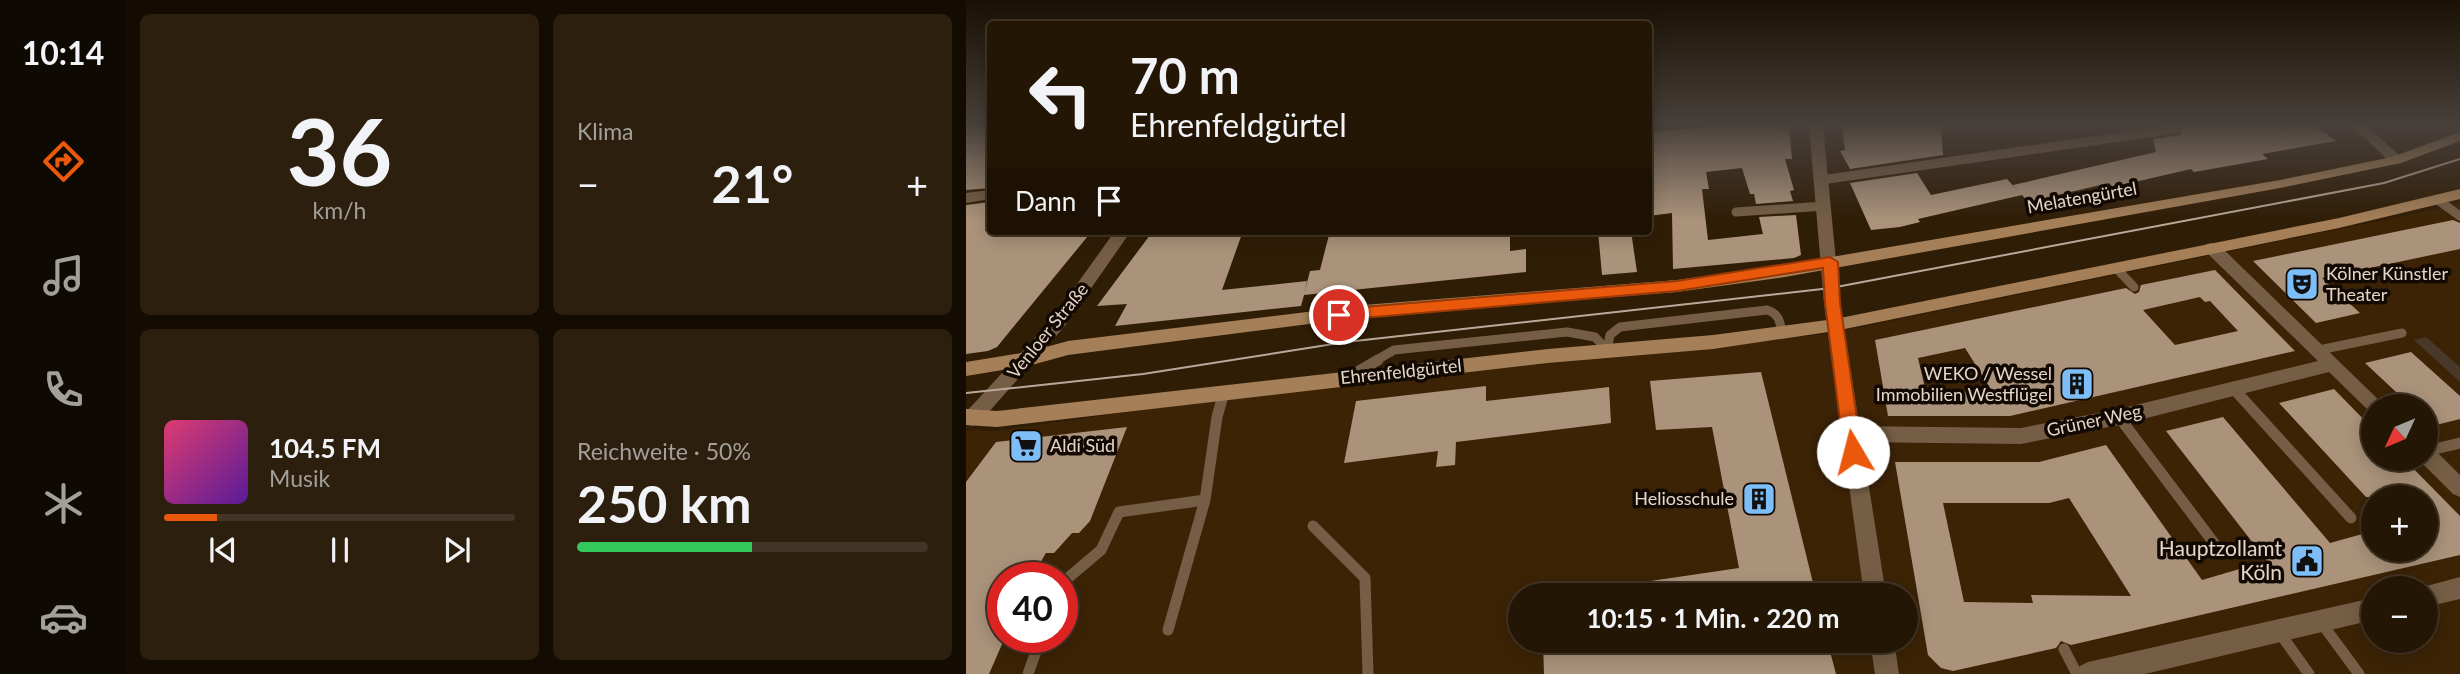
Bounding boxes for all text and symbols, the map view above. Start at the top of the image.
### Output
text: 10:14 [22,33,104,72]
text: 70 m [1130,46,1240,104]
icon: left [1015,49,1106,140]
text: 36 [287,96,392,205]
text: Ehrenfeldgürtel [1130,105,1347,144]
text: Klima [577,117,634,145]
icon: directions [39,137,88,186]
text: 21° [712,152,793,214]
text: − [577,161,599,207]
text: + [906,161,928,207]
street label: Melatengürtel [2025,177,2138,217]
icon: arrive [1090,182,1128,220]
text: Dann [1015,185,1076,217]
text: km/h [313,196,366,224]
icon: music [39,251,88,300]
place label: Kölner Künstler Theater [2326,262,2449,305]
theatre icon: Kölner Künstler Theater [2283,265,2321,303]
street label: Venloer Straße [1002,278,1092,382]
pin [1309,285,1369,345]
icon: arrive [1320,296,1358,334]
street label: Ehrenfeldgürtel [1339,354,1463,388]
place label: WEKO / Wessel Immobilien Westflügel [1876,362,2052,405]
icon: phone [39,365,88,414]
building icon: WEKO / Wessel Immobilien Westflügel [2058,365,2096,403]
north arrow [2361,394,2438,471]
map controls [2361,394,2438,653]
street label: Grüner Weg [2044,399,2143,441]
position arrow [1816,415,1890,489]
supermarket icon: Aldi Süd [1007,427,1045,465]
text: 104.5 FM [269,432,381,464]
place label: Aldi Süd [1050,434,1115,456]
text: Reichweite · 50% [577,437,751,465]
text: Musik [269,464,330,492]
text: 250 km [577,472,751,534]
icon: climate [39,479,88,528]
building icon: Heliosschule [1740,480,1778,518]
button: + [2361,485,2438,562]
place label: Heliosschule [1634,487,1734,509]
icon: previous [204,531,242,569]
icon: pause [321,531,359,569]
icon: next [438,531,476,569]
place label: Hauptzollamt Köln [2159,535,2282,584]
public building icon: Hauptzollamt Köln [2288,542,2326,580]
speed limit sign: 40 [987,562,1078,653]
button: − [2361,576,2438,653]
icon: car [39,593,88,642]
text: 10:15 · 1 Min. · 220 m [1586,602,1840,634]

